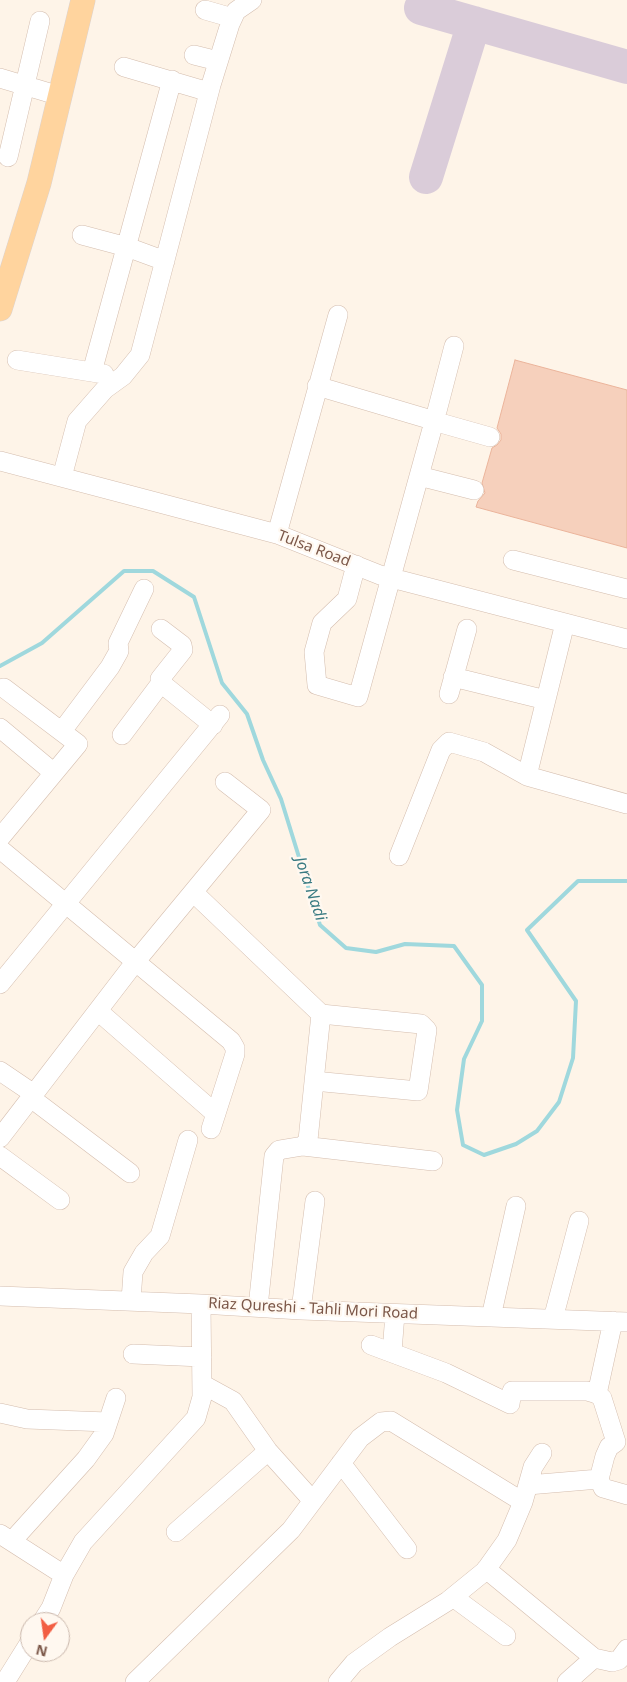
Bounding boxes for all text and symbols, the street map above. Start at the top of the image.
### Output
street label: Tulsa Road [275,527,353,571]
water label: Jora Nadi [290,854,330,924]
street label: Riaz Qureshi - Tahli Mori Road [208,1295,418,1323]
north arrow [20,1612,70,1662]
text: N [34,1640,49,1662]

